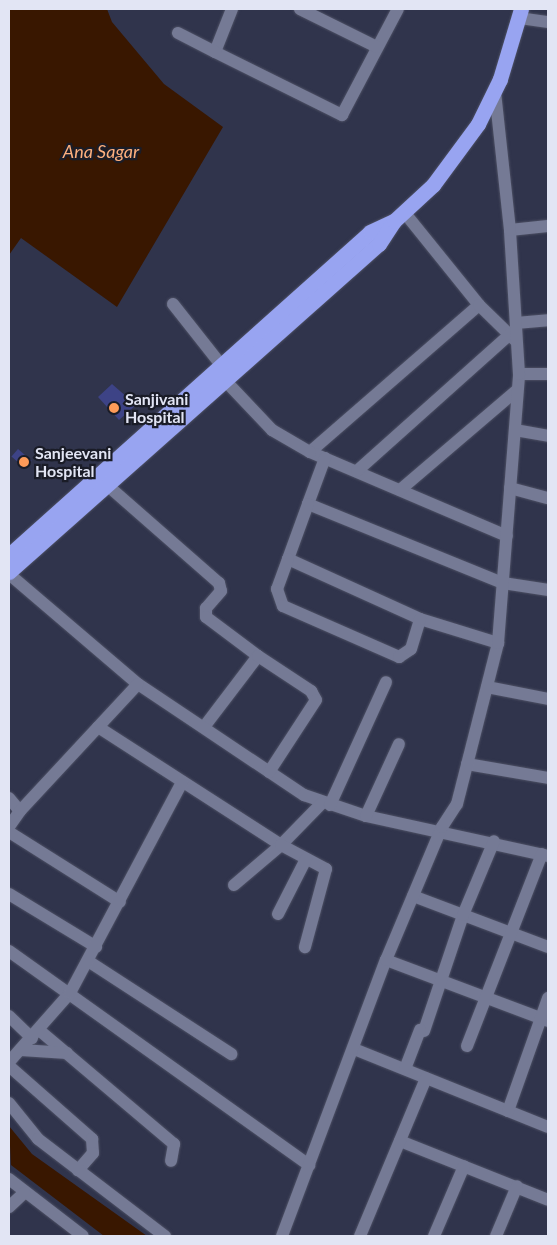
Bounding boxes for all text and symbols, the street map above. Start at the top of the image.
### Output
water label: Ana Sagar [63,140,139,162]
place label: Sanjivani Hospital [125,389,188,427]
marker: Sanjivani Hospital [107,401,121,415]
place label: Sanjeevani Hospital [35,443,111,481]
marker: Sanjeevani Hospital [17,455,31,469]

